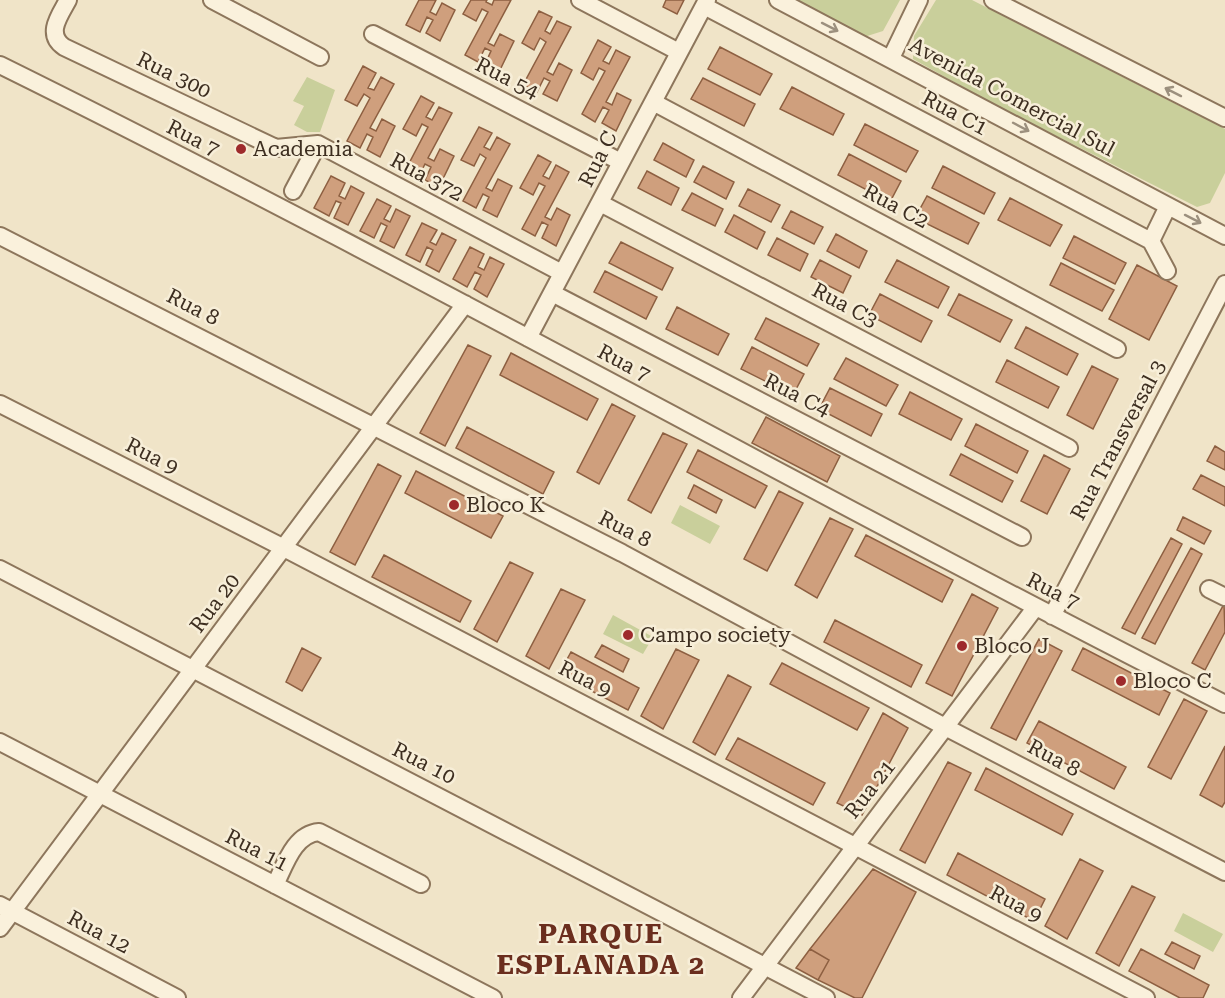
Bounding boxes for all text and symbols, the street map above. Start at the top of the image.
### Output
one-way arrow [820,21,838,33]
street label: Avenida Comercial Sul [905,33,1119,162]
street label: Rua 300 [133,47,215,103]
street label: Rua 54 [471,52,543,104]
street label: Rua C1 [918,86,992,140]
one-way arrow [1165,86,1182,98]
street label: Rua 7 [163,115,223,161]
one-way arrow [1012,121,1029,133]
street label: Rua C [574,127,622,191]
place label: Academia [253,137,353,161]
marker: Academia [234,142,248,156]
street label: Rua 372 [386,148,468,206]
street label: Rua C2 [859,179,933,233]
one-way arrow [1184,213,1202,225]
street label: Rua C3 [808,278,882,332]
street label: Rua 8 [163,284,223,330]
street label: Rua 7 [594,339,654,387]
street label: Rua Transversal 3 [1066,356,1170,524]
street label: Rua C4 [760,368,834,422]
street label: Rua 9 [122,433,182,479]
place label: Bloco K [466,493,545,517]
marker: Bloco K [447,498,461,512]
street label: Rua 8 [595,506,655,552]
street label: Rua 7 [1023,568,1083,614]
street label: Rua 20 [185,569,245,637]
place label: Campo society [640,623,791,647]
marker: Campo society [621,628,635,642]
place label: Bloco J [974,634,1049,658]
marker: Bloco J [955,639,969,653]
street label: Rua 9 [555,656,615,702]
place label: Bloco C [1133,669,1211,693]
marker: Bloco C [1114,674,1128,688]
street label: Rua 8 [1024,734,1084,782]
street label: Rua 10 [388,737,460,789]
street label: Rua 21 [840,755,900,823]
street label: Rua 11 [221,824,293,876]
street label: Rua 9 [986,880,1046,928]
street label: Rua 12 [64,906,134,958]
district label: PARQUE ESPLANADA 2 [496,918,706,981]

